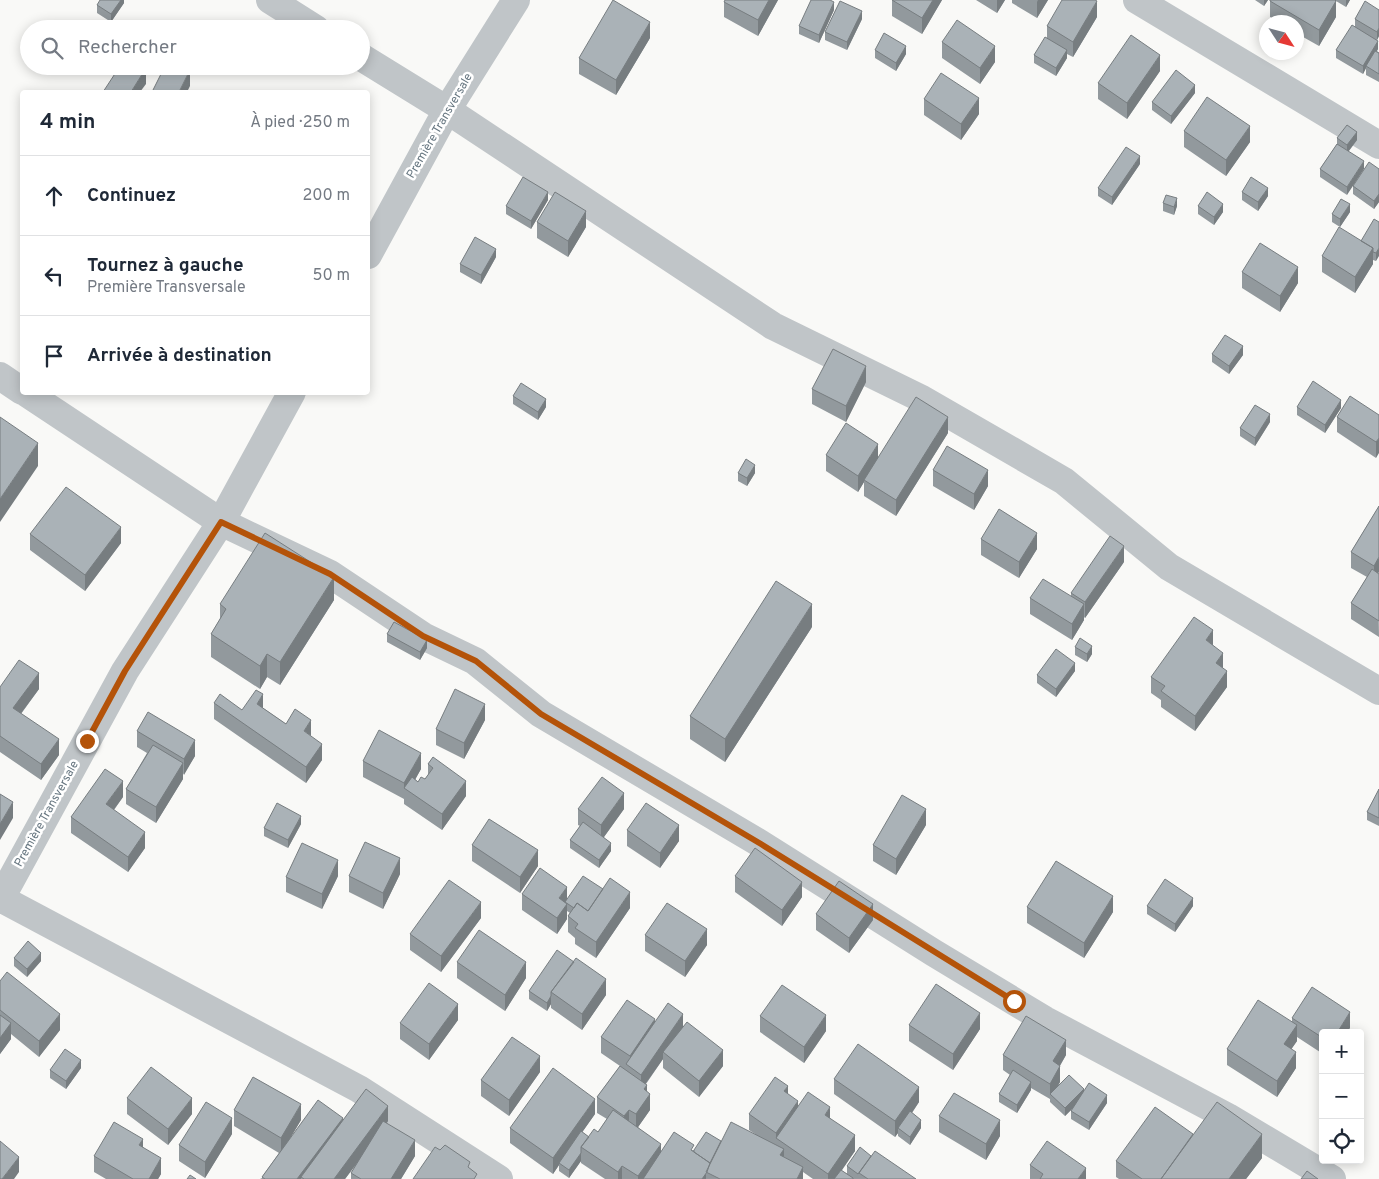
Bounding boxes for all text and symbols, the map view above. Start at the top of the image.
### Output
north arrow [1259,15,1304,60]
search box [20,20,370,75]
icon: search [38,34,66,62]
text: Rechercher [78,36,177,60]
street label: Première Transversale [403,70,477,182]
text: 4 min [40,109,96,136]
text: À pied · 250 m [250,113,350,133]
icon: ahead [40,182,68,210]
text: Continuez [87,184,176,208]
text: 200 m [302,186,350,206]
text: Tournez à gauche [87,254,244,278]
icon: left [40,262,68,290]
text: 50 m [313,266,350,286]
text: Première Transversale [87,278,246,298]
icon: arrive [40,342,68,370]
text: Arrivée à destination [87,344,272,368]
route end [76,730,99,753]
street label: Première Transversale [11,758,83,870]
route start [1003,990,1026,1013]
map controls [1319,1029,1364,1164]
button: + [1319,1029,1364,1074]
button: − [1319,1074,1364,1119]
button: locate [1319,1119,1364,1164]

